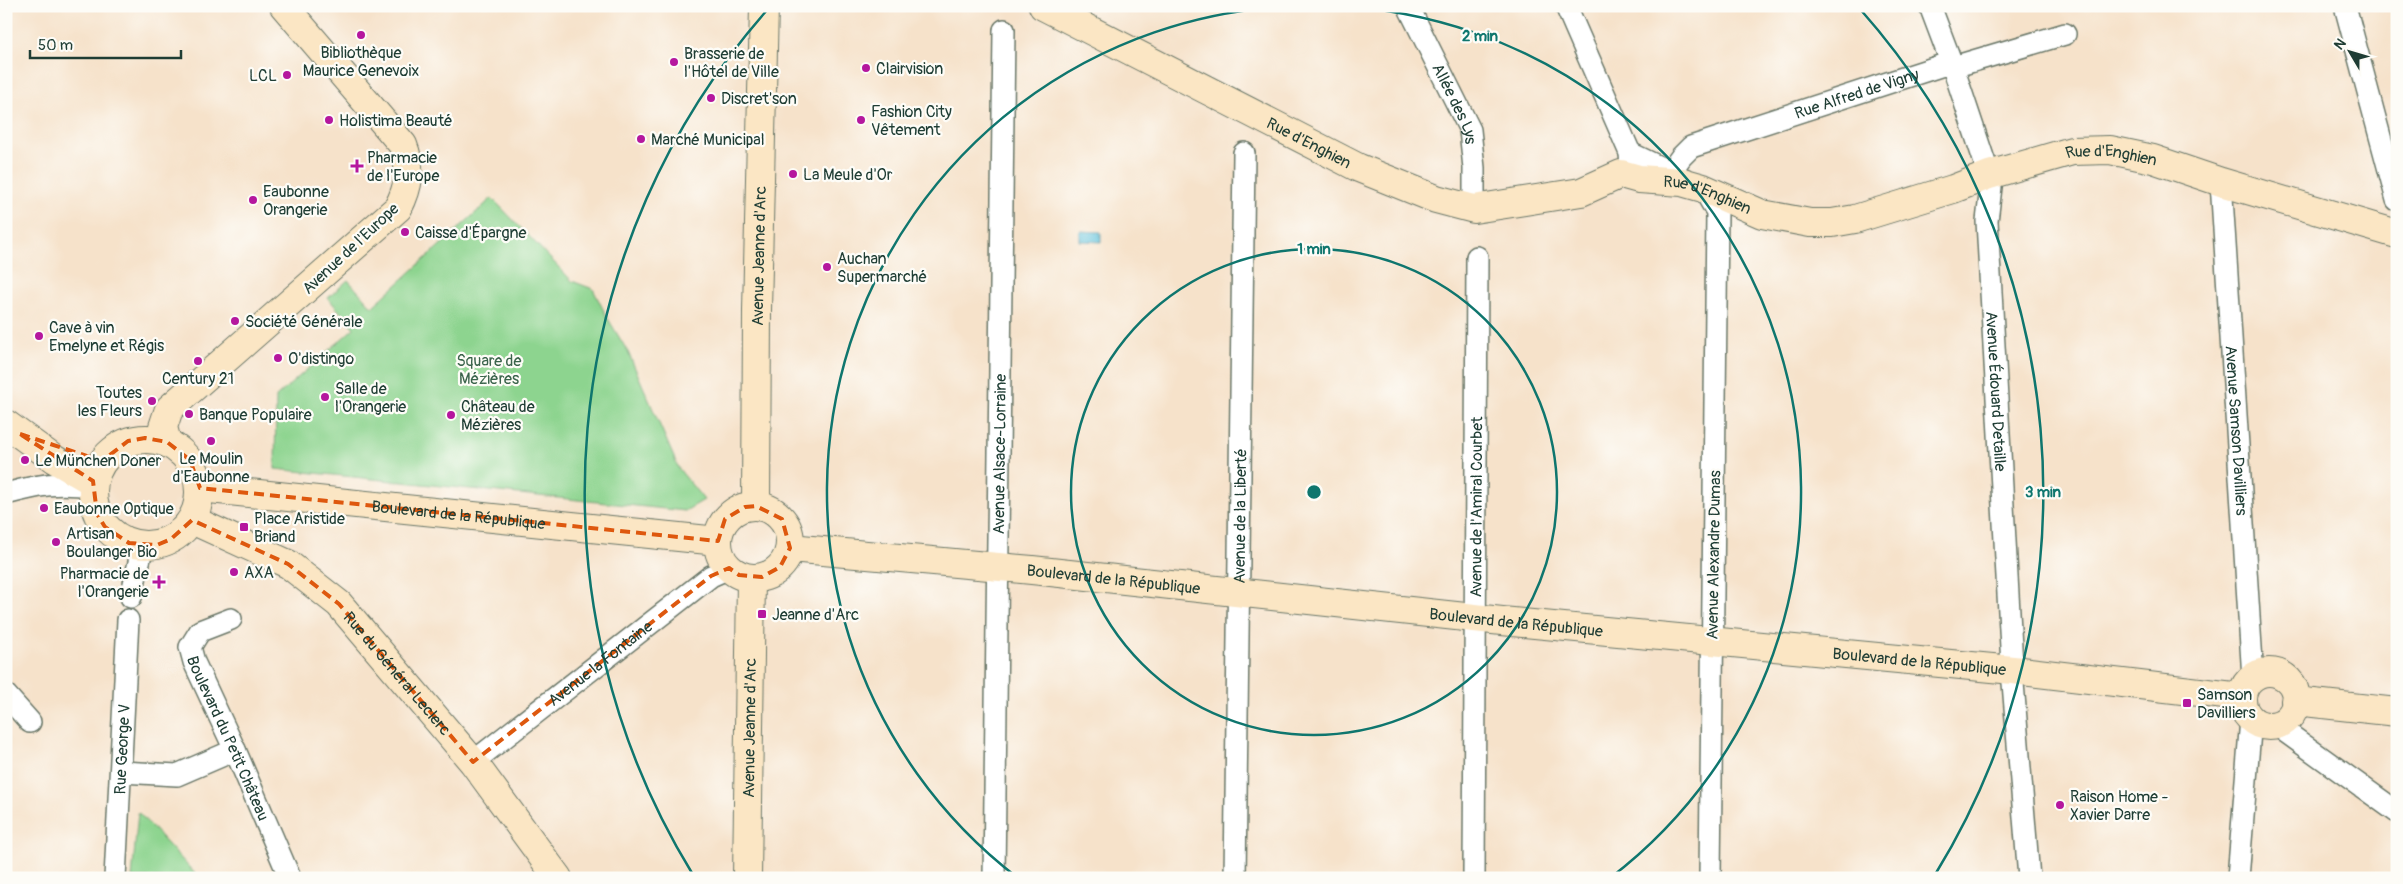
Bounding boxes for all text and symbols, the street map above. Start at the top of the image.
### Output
text: 2 min [1462,27,1498,46]
scale bar [30,28,181,60]
north arrow [2326,28,2376,78]
marker: Bibliothèque Maurice Genevoix [355,29,367,41]
text: N [2331,35,2350,53]
text: 50 m [38,36,73,55]
place label: Bibliothèque Maurice Genevoix [303,43,419,81]
place label: Brasserie de l'Hôtel de Ville [684,44,779,82]
marker: Brasserie de l'Hôtel de Ville [668,56,680,68]
place label: Clairvision [876,59,943,79]
street label: Allée des Lys [1427,60,1480,145]
marker: Clairvision [860,62,872,74]
street label: Rue Alfred de Vigny [1792,64,1922,124]
place label: LCL [249,66,277,86]
marker: LCL [281,69,293,81]
place label: Discret'son [721,89,797,109]
marker: Discret'son [705,92,717,104]
place label: Fashion City Vêtement [871,102,952,140]
place label: Holistima Beauté [339,111,453,131]
street label: Rue d'Enghien [1263,113,1354,173]
marker: Holistima Beauté [323,114,335,126]
marker: Fashion City Vêtement [855,114,867,126]
place label: Marché Municipal [651,130,765,150]
marker: Marché Municipal [635,133,647,145]
street label: Rue d'Enghien [2063,141,2159,171]
place label: Pharmacie de l'Europe [367,148,439,186]
marker: Pharmacie de l'Europe [351,160,363,172]
place label: La Meule d'Or [803,165,893,185]
marker: La Meule d'Or [787,168,799,180]
street label: Rue d'Enghien [1663,172,1754,219]
place label: Eaubonne Orangerie [263,182,329,220]
street label: Avenue Jeanne d'Arc [748,186,771,326]
marker: Eaubonne Orangerie [247,194,259,206]
street label: Avenue de l'Europe [298,199,403,299]
place label: Caisse d'Épargne [415,223,527,243]
marker: Caisse d'Épargne [399,226,411,238]
text: 1 min [1297,240,1331,259]
place label: Auchan Supermarché [837,249,927,287]
marker: Auchan Supermarché [821,261,833,273]
street label: Avenue Édouard Detaille [1981,311,2010,472]
place label: Société Générale [245,312,362,332]
marker: Société Générale [229,315,241,327]
place label: Cave à vin Emelyne et Régis [49,318,164,356]
marker: Cave à vin Emelyne et Régis [33,330,45,342]
street label: Avenue Samson Davilliers [2221,345,2251,516]
place label: O'distingo [288,349,354,369]
park label: Square de Mézières [457,351,522,389]
marker: O'distingo [272,352,284,364]
marker: Century 21 [192,355,204,367]
place label: Century 21 [162,369,234,389]
street label: Avenue Alsace-Lorraine [989,374,1011,534]
place label: Salle de l'Orangerie [335,379,406,417]
place label: Toutes les Fleurs [77,383,142,421]
marker: Salle de l'Orangerie [319,391,331,403]
marker: Toutes les Fleurs [146,395,158,407]
place label: Château de Mézières [461,397,535,435]
place label: Banque Populaire [199,405,312,425]
marker: Banque Populaire [183,408,195,420]
marker: Château de Mézières [445,409,457,421]
street label: Avenue de l'Amiral Courbet [1466,416,1487,598]
marker: Le Moulin d'Eaubonne [205,435,217,447]
street label: Avenue de la Liberté [1230,448,1251,584]
place label: Le Moulin d'Eaubonne [173,449,249,487]
place label: Le München Doner [35,451,161,471]
marker: Le München Doner [19,454,31,466]
street label: Avenue Alexandre Dumas [1703,470,1725,640]
centre of rings [1305,483,1323,501]
text: 3 min [2025,483,2061,502]
street label: Boulevard de la République [371,497,546,534]
place label: Eaubonne Optique [54,499,174,519]
marker: Eaubonne Optique [38,502,50,514]
place label: Place Aristide Briand [254,509,345,547]
marker: Place Aristide Briand [238,521,250,533]
place label: Artisan Boulanger Bio [66,524,158,562]
marker: Artisan Boulanger Bio [50,536,62,548]
street label: Boulevard de la République [1026,561,1201,599]
place label: AXA [244,563,274,583]
place label: Pharmacie de l'Orangerie [60,564,149,602]
marker: AXA [228,566,240,578]
marker: Pharmacie de l'Orangerie [153,576,165,588]
street label: Boulevard de la République [1428,604,1604,642]
place label: Jeanne d'Arc [772,605,859,625]
street label: Rue du Général Leclerc [339,608,455,740]
marker: Jeanne d'Arc [756,608,768,620]
street label: Avenue la Fontaine [544,617,657,711]
street label: Boulevard de la République [1832,644,2007,680]
street label: Boulevard du Petit Château [182,654,273,824]
street label: Avenue Jeanne d'Arc [739,658,761,798]
place label: Samson Davilliers [2197,685,2256,723]
marker: Samson Davilliers [2181,697,2193,709]
street label: Rue George V [110,703,135,795]
place label: Raison Home - Xavier Darre [2070,787,2168,825]
marker: Raison Home - Xavier Darre [2054,799,2066,811]

